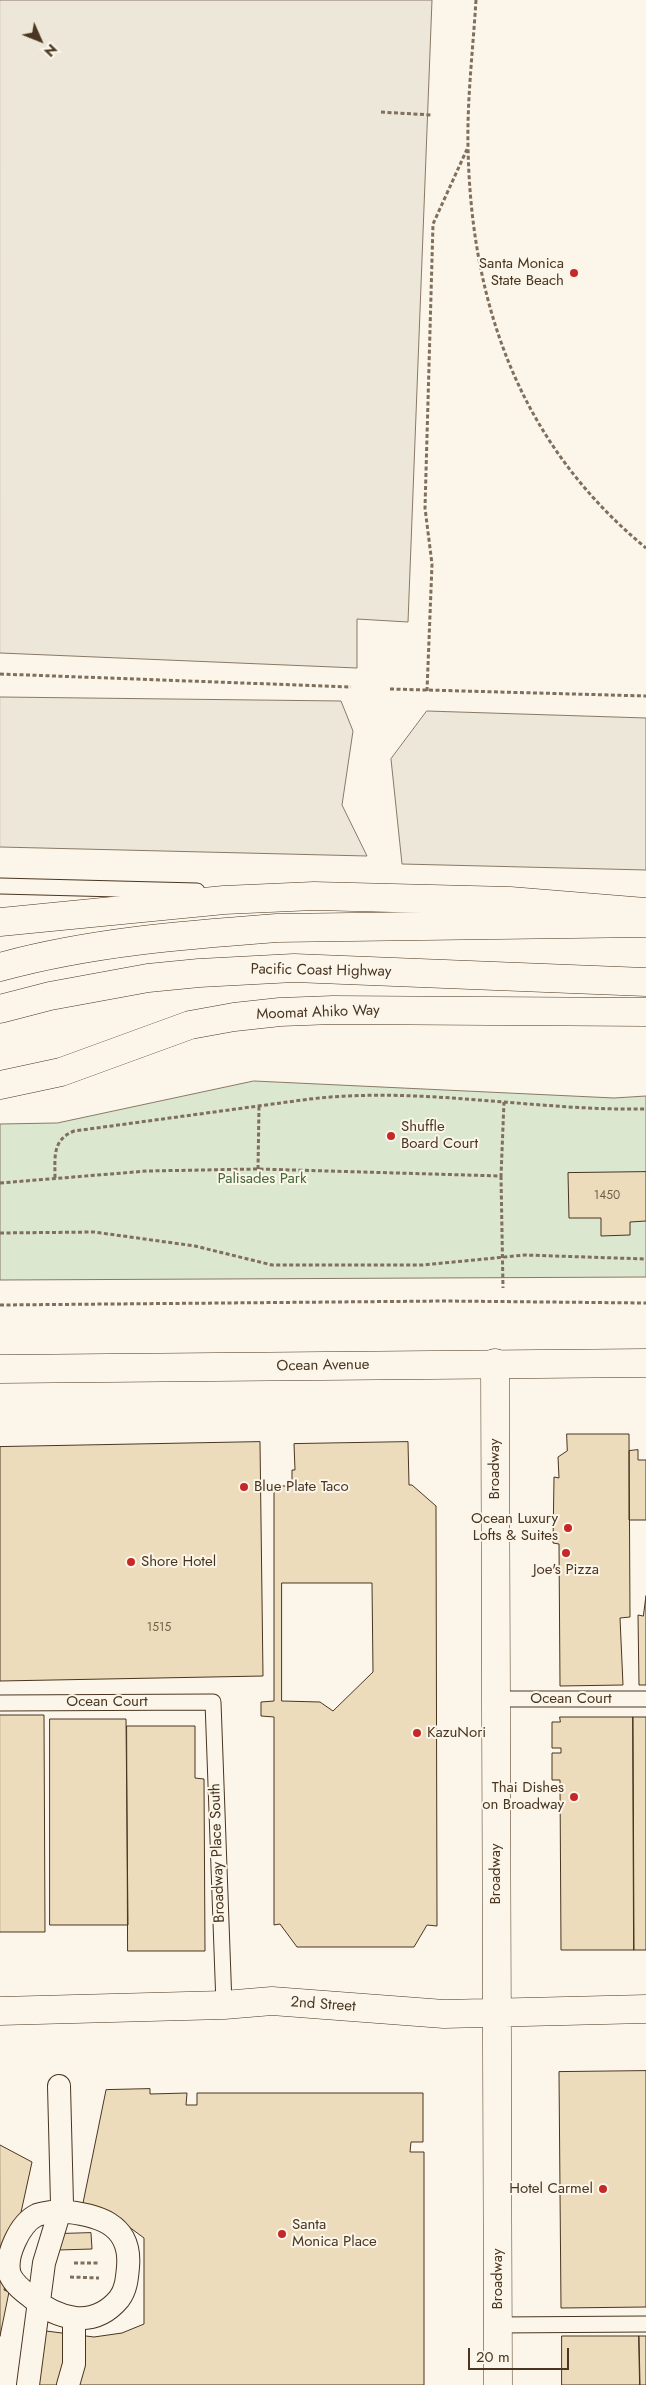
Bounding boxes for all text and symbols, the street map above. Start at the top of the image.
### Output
north arrow [15,15,65,65]
text: N [40,39,62,61]
place label: Santa Monica State Beach [479,255,564,290]
marker: Santa Monica State Beach [568,267,580,279]
street label: Pacific Coast Highway [251,961,391,981]
street label: Moomat Ahiko Way [256,1002,380,1024]
place label: Shuffle Board Court [401,1118,478,1153]
marker: Shuffle Board Court [385,1130,397,1142]
park label: Palisades Park [217,1170,307,1188]
house number: 1450 [594,1189,620,1203]
street label: Ocean Avenue [276,1356,370,1376]
street label: Broadway [486,1438,504,1500]
place label: Blue Plate Taco [254,1478,349,1496]
marker: Blue Plate Taco [238,1481,250,1493]
place label: Ocean Luxury Lofts & Suites [471,1510,558,1545]
marker: Ocean Luxury Lofts & Suites [562,1522,574,1534]
marker: Joe's Pizza [560,1547,572,1559]
place label: Shore Hotel [141,1553,216,1571]
marker: Shore Hotel [125,1556,137,1568]
place label: Joe's Pizza [533,1561,599,1579]
house number: 1515 [147,1621,171,1635]
street label: Ocean Court [530,1690,612,1708]
street label: Ocean Court [66,1693,148,1711]
place label: KazuNori [427,1724,486,1742]
marker: KazuNori [411,1727,423,1739]
place label: Thai Dishes on Broadway [482,1779,564,1814]
street label: Broadway Place South [207,1783,229,1923]
marker: Thai Dishes on Broadway [568,1791,580,1803]
street label: Broadway [487,1843,505,1905]
street label: 2nd Street [290,1994,356,2016]
place label: Hotel Carmel [509,2180,593,2198]
marker: Hotel Carmel [597,2183,609,2195]
place label: Santa Monica Place [292,2216,377,2251]
marker: Santa Monica Place [276,2228,288,2240]
street label: Broadway [489,2248,507,2310]
scale bar [471,2338,572,2370]
text: 20 m [476,2346,510,2368]

